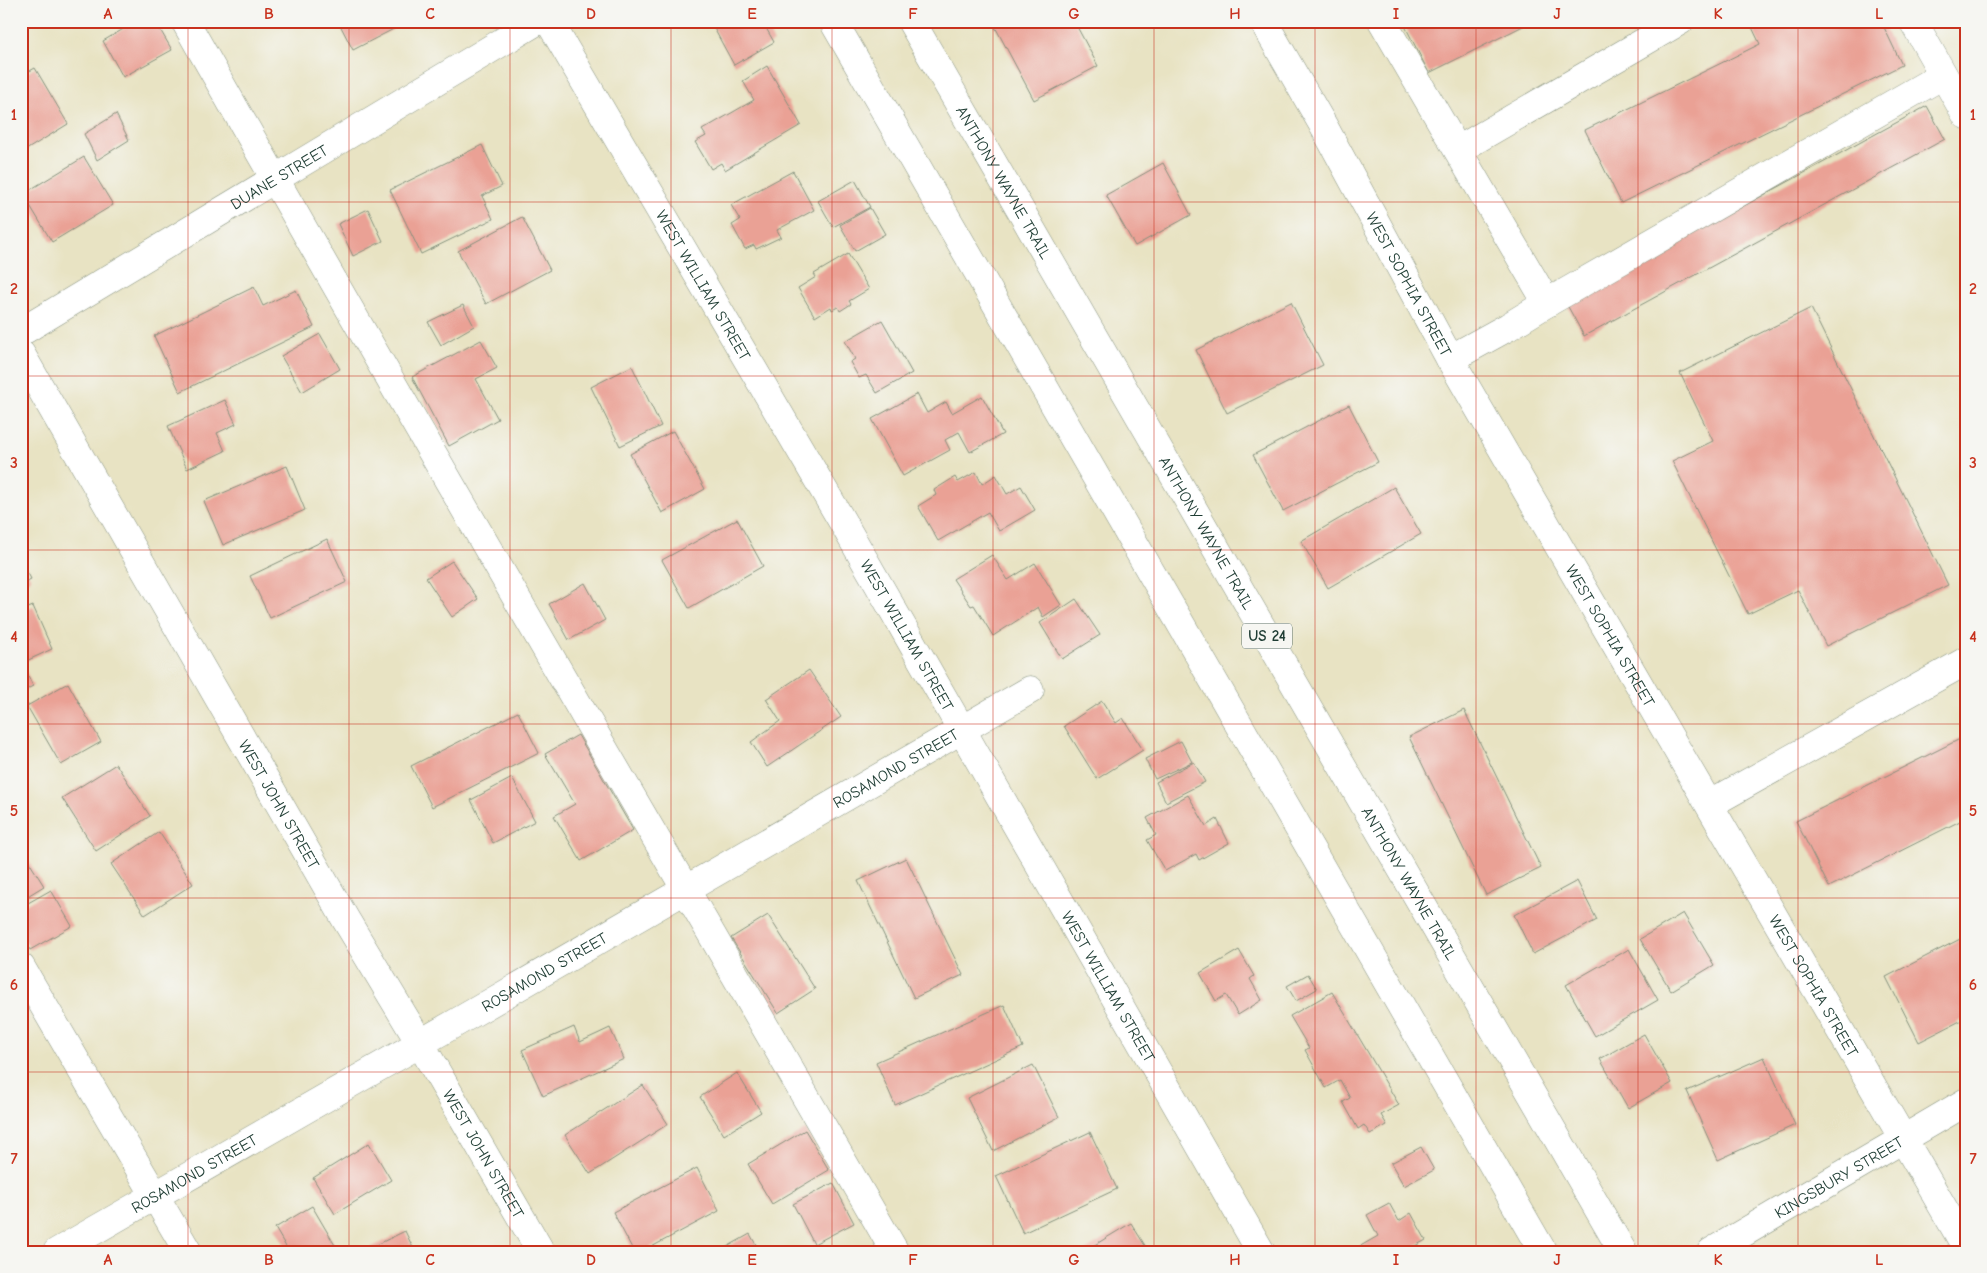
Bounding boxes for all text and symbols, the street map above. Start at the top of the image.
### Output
text: A [104,5,113,23]
text: B [264,5,274,23]
text: C [425,5,435,23]
text: D [586,5,596,23]
text: E [747,5,757,23]
text: F [908,5,918,23]
text: G [1068,5,1080,23]
text: H [1229,5,1241,23]
text: I [1393,5,1399,23]
text: J [1553,5,1561,23]
text: K [1713,5,1723,23]
text: L [1875,5,1883,23]
street label: ANTHONY WAYNE TRAIL [952,103,1054,262]
text: 1 [11,106,17,124]
text: 1 [1970,106,1976,124]
street label: DUANE STREET [227,141,332,214]
street label: WEST WILLIAM STREET [652,207,754,364]
street label: WEST SOPHIA STREET [1362,209,1455,360]
text: 2 [10,280,18,298]
text: 2 [1969,280,1977,298]
text: 3 [10,454,18,472]
street label: ANTHONY WAYNE TRAIL [1155,454,1257,613]
text: 3 [1969,454,1977,472]
street label: WEST WILLIAM STREET [856,557,957,715]
street label: WEST SOPHIA STREET [1561,562,1658,711]
road number: US 24 [1242,624,1292,648]
text: 4 [10,628,18,646]
text: 4 [1969,628,1977,646]
street label: ROSAMOND STREET [830,725,962,812]
street label: WEST JOHN STREET [235,737,323,873]
text: 5 [10,802,18,820]
text: 5 [1969,802,1977,820]
street label: ANTHONY WAYNE TRAIL [1358,804,1460,963]
street label: WEST WILLIAM STREET [1058,908,1159,1066]
street label: WEST SOPHIA STREET [1765,912,1862,1061]
street label: ROSAMOND STREET [479,929,611,1016]
text: 6 [10,976,18,994]
text: 6 [1969,976,1977,994]
street label: WEST JOHN STREET [439,1087,528,1222]
street label: ROSAMOND STREET [128,1131,261,1217]
street label: KINGSBURY STREET [1772,1133,1907,1223]
text: 7 [10,1150,18,1168]
text: 7 [1969,1150,1977,1168]
text: A [104,1251,113,1269]
text: B [264,1251,274,1269]
text: C [425,1251,435,1269]
text: D [586,1251,596,1269]
text: E [747,1251,757,1269]
text: F [908,1251,918,1269]
text: G [1068,1251,1080,1269]
text: H [1229,1251,1241,1269]
text: I [1393,1251,1399,1269]
text: J [1553,1251,1561,1269]
text: K [1713,1251,1723,1269]
text: L [1875,1251,1883,1269]

